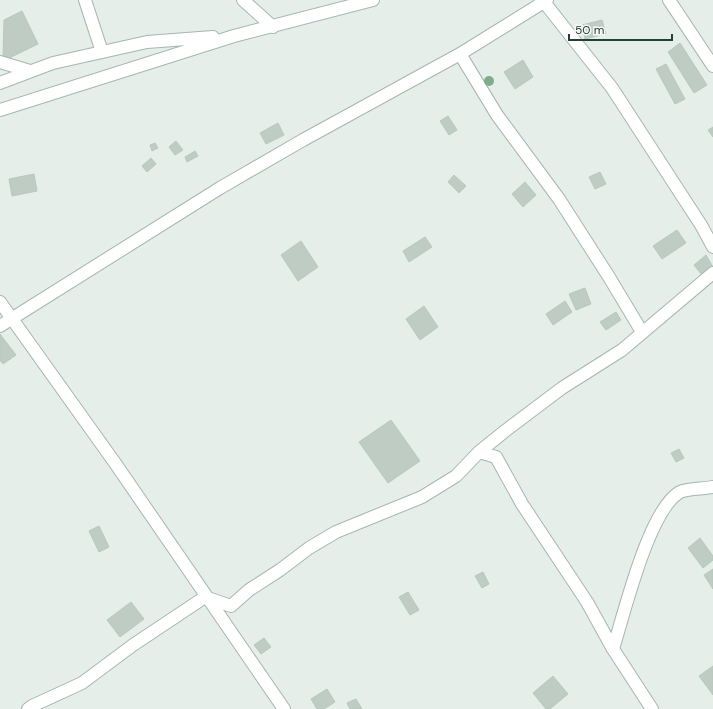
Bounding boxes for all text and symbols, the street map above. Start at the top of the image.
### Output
scale bar [569,16,672,42]
text: 50 m [575,22,604,38]

